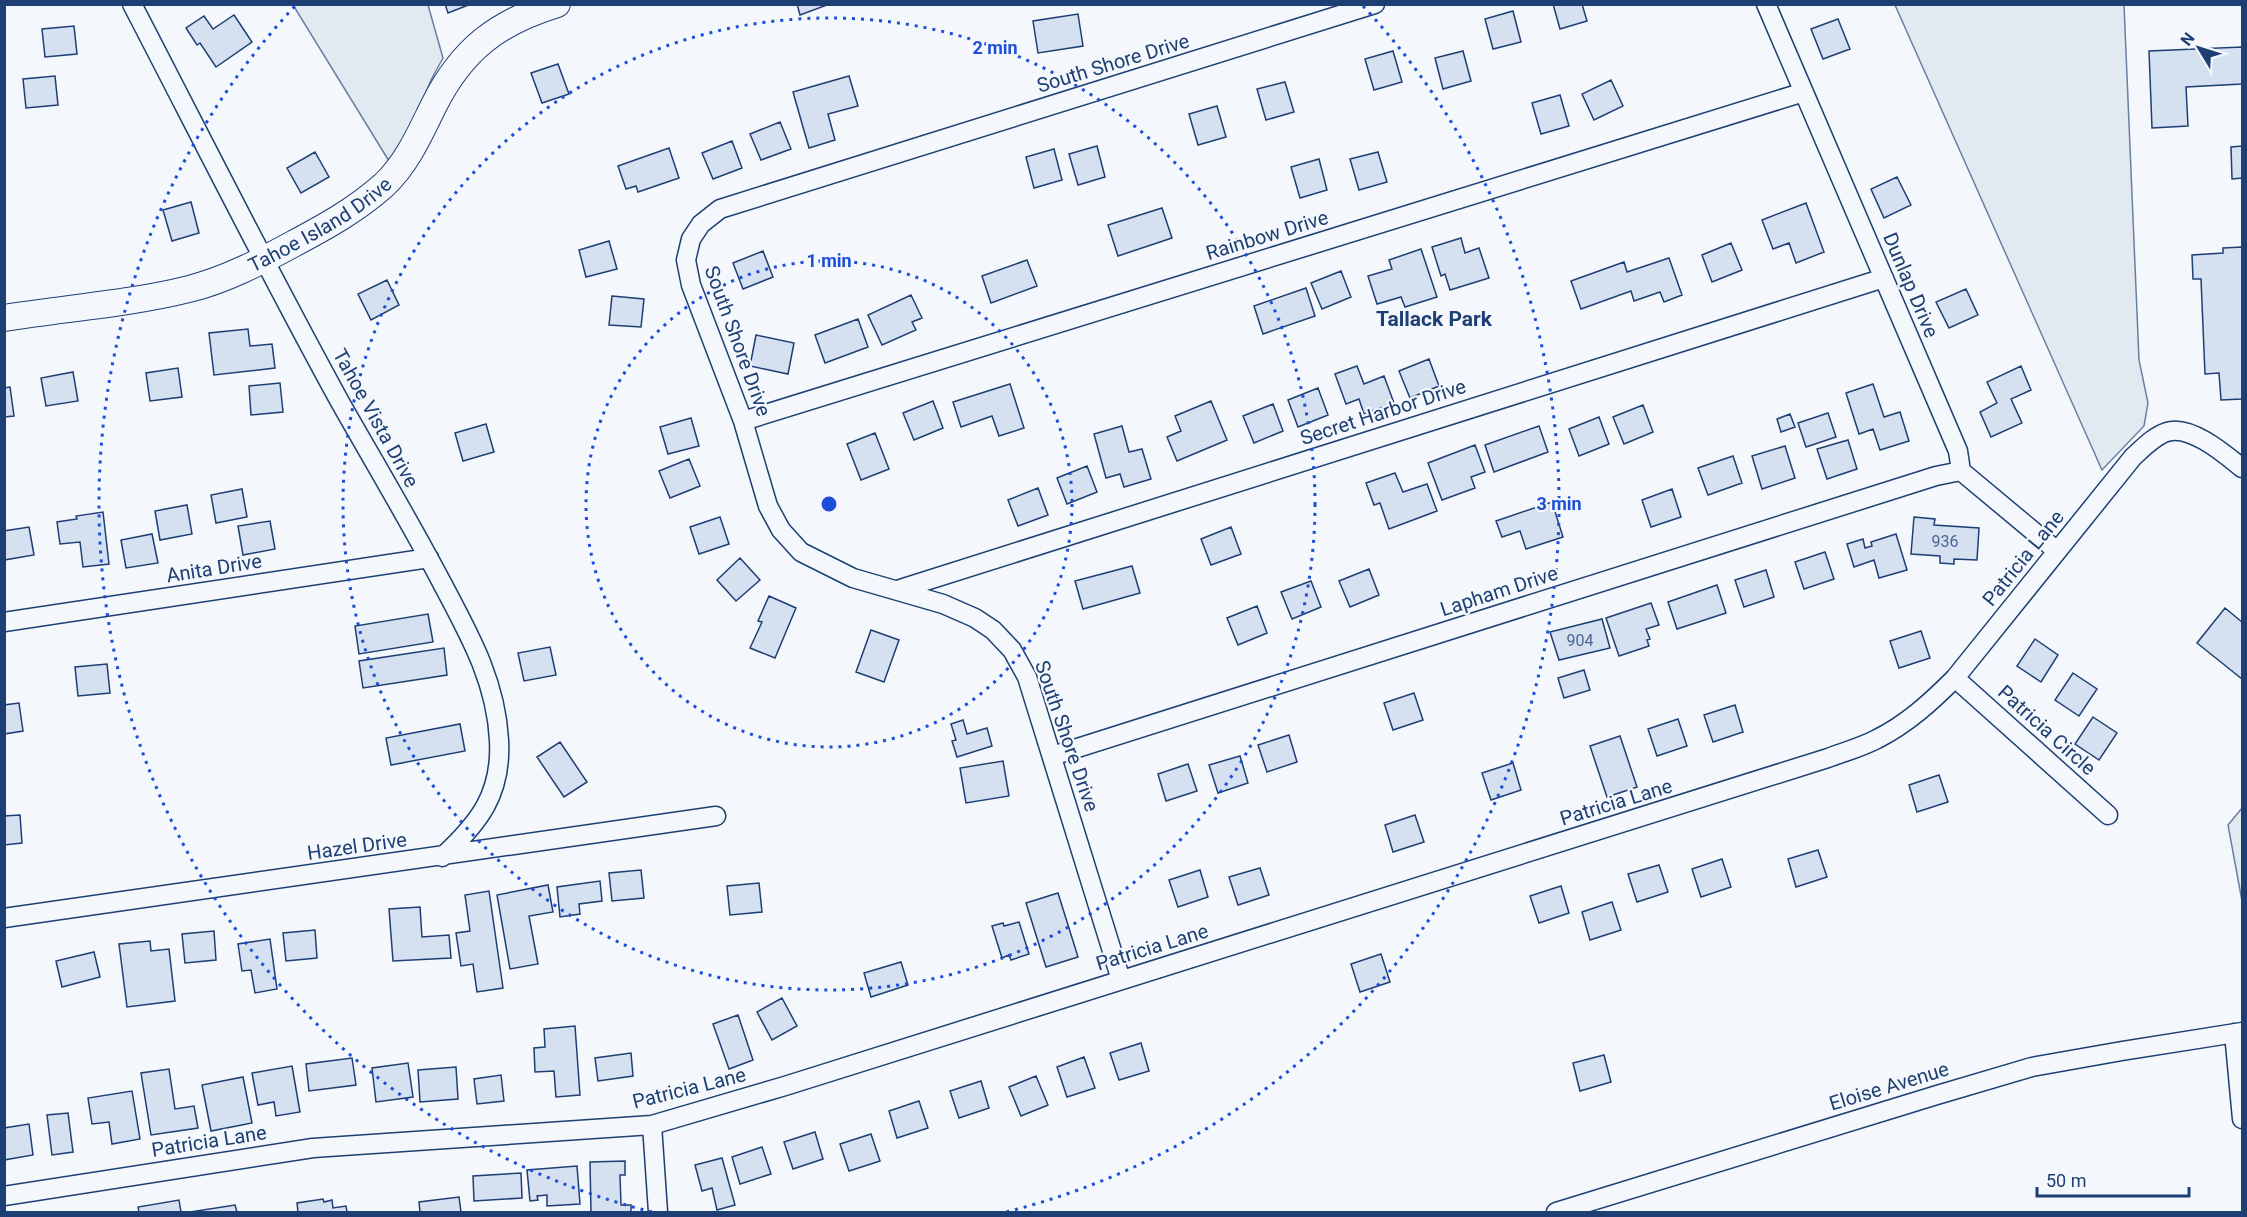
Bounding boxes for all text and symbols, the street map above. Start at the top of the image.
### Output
north arrow [2169,18,2229,78]
street label: South Shore Drive [1034,28,1192,98]
text: N [2177,29,2199,49]
text: 2 min [972,37,1018,58]
street label: Tahoe Island Drive [244,172,397,277]
street label: Rainbow Drive [1203,205,1331,265]
street label: Dunlap Drive [1878,229,1944,341]
text: 1 min [806,250,852,271]
street label: South Shore Drive [700,263,776,419]
district label: Tallack Park [1376,307,1493,331]
street label: Tahoe Vista Drive [328,344,424,492]
street label: Secret Harbor Drive [1297,374,1469,450]
text: 3 min [1536,493,1582,514]
centre of rings [819,494,839,514]
street label: Patricia Lane [1977,505,2069,611]
house number: 936 [1932,532,1958,551]
street label: Anita Drive [165,549,263,587]
street label: Lapham Drive [1437,561,1561,621]
house number: 904 [1567,631,1593,650]
street label: South Shore Drive [1030,657,1104,815]
street label: Patricia Circle [1993,680,2101,780]
street label: Patricia Lane [1557,774,1675,830]
street label: Hazel Drive [306,827,408,865]
street label: Patricia Lane [1093,919,1211,975]
street label: Eloise Avenue [1826,1056,1952,1116]
street label: Patricia Lane [630,1062,748,1114]
street label: Patricia Lane [150,1120,268,1162]
scale bar [2037,1160,2188,1198]
text: 50 m [2046,1170,2086,1191]

